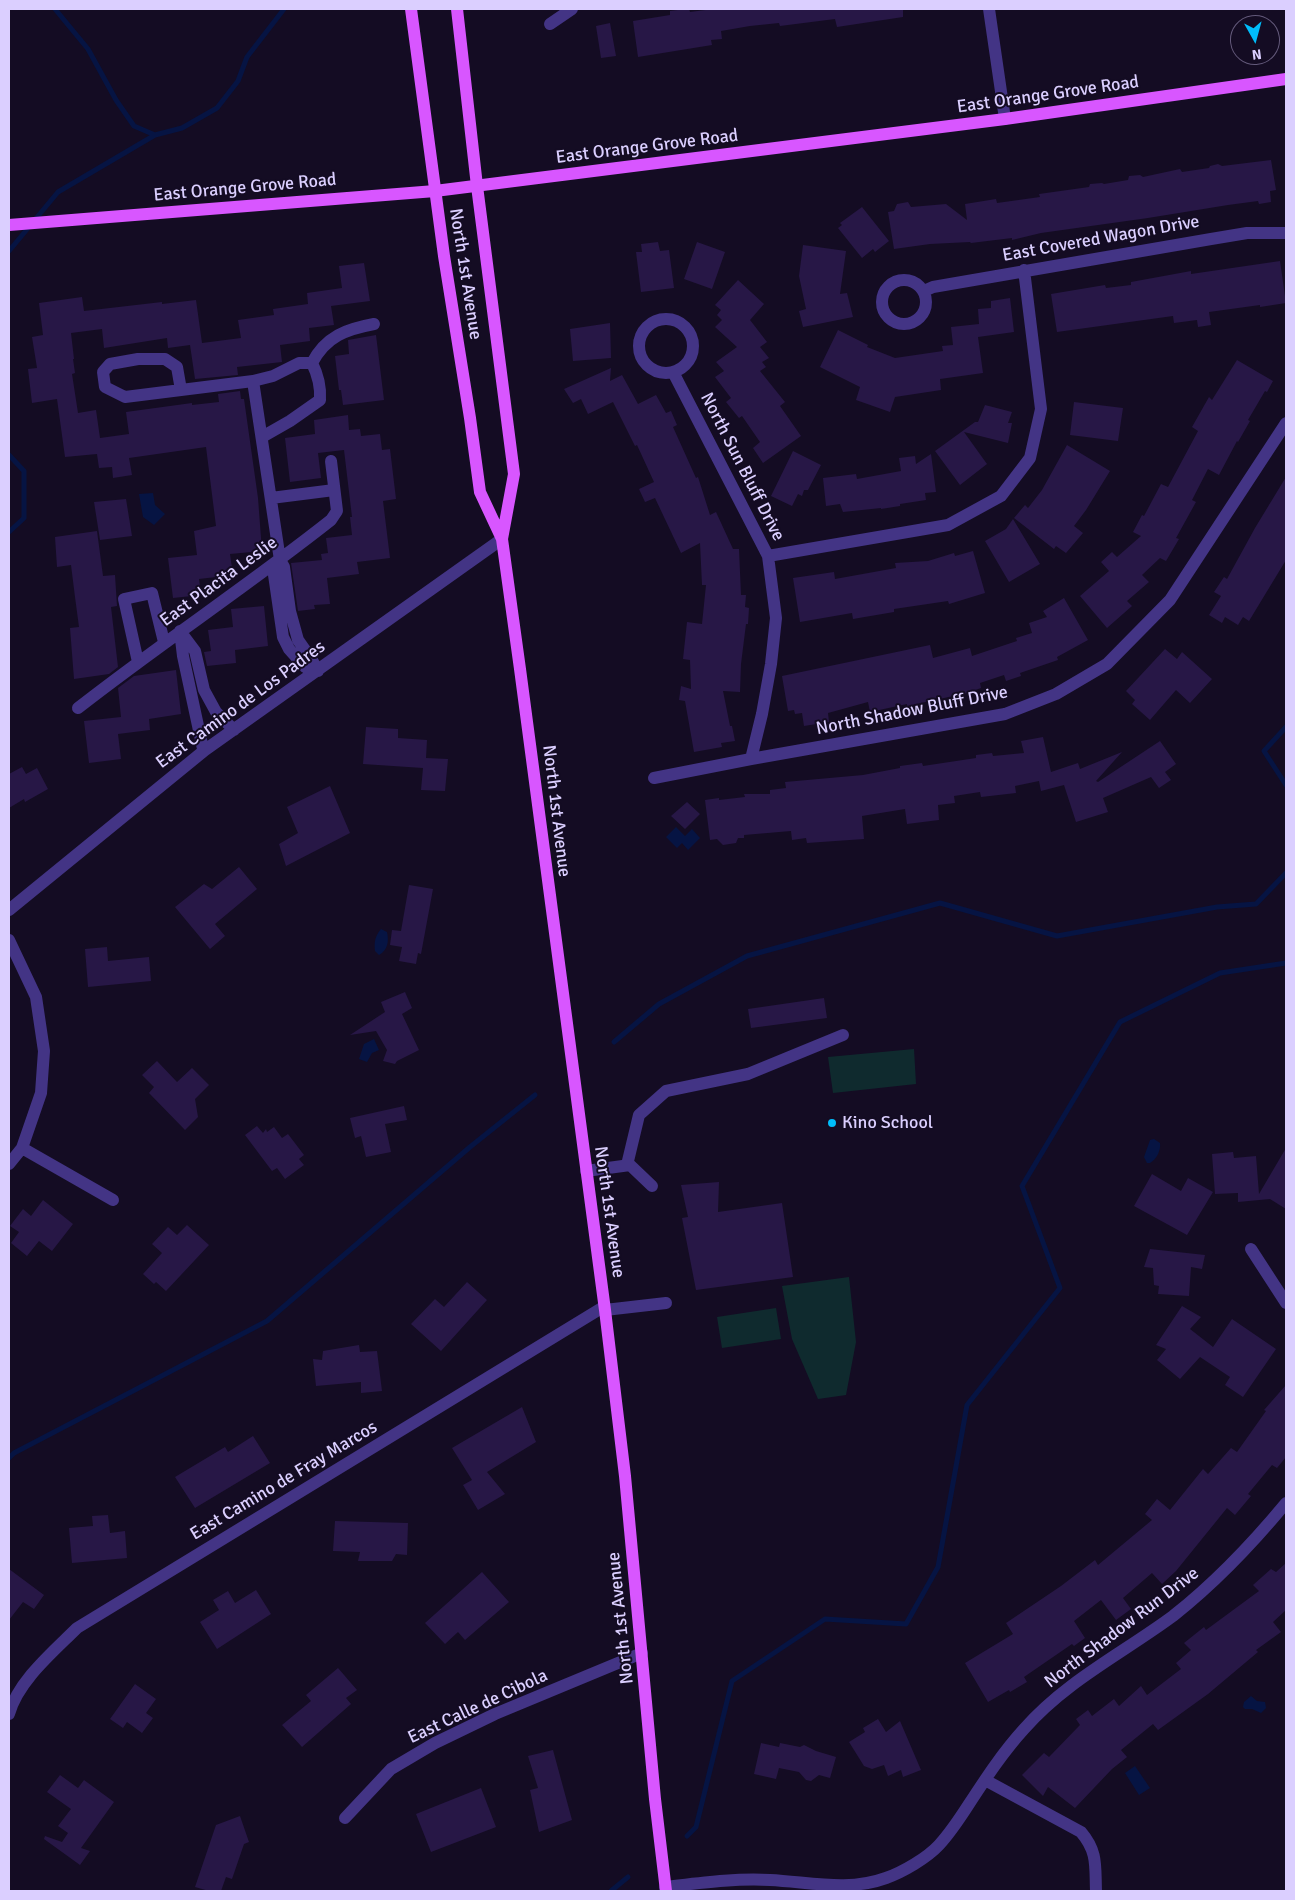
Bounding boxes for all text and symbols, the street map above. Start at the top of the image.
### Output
north arrow [1230,15,1280,65]
text: N [1251,45,1263,63]
street label: East Orange Grove Road [956,72,1140,118]
street label: East Orange Grove Road [555,125,739,169]
street label: East Orange Grove Road [153,169,337,207]
street label: North 1st Avenue [444,207,486,341]
street label: East Covered Wagon Drive [1001,211,1201,267]
street label: North Sun Bluff Drive [695,389,789,545]
street label: East Placita Leslie [156,532,282,632]
street label: East Camino de Los Padres [152,636,330,774]
street label: North Shadow Bluff Drive [814,682,1010,740]
street label: North 1st Avenue [537,744,575,878]
place label: Kino School [842,1112,933,1134]
marker: Kino School [826,1117,838,1129]
street label: North 1st Avenue [589,1145,629,1279]
street label: East Camino de Fray Marcos [187,1417,381,1545]
street label: North 1st Avenue [603,1551,639,1685]
street label: North Shadow Run Drive [1041,1563,1203,1693]
street label: East Calle de Cibola [405,1665,551,1749]

